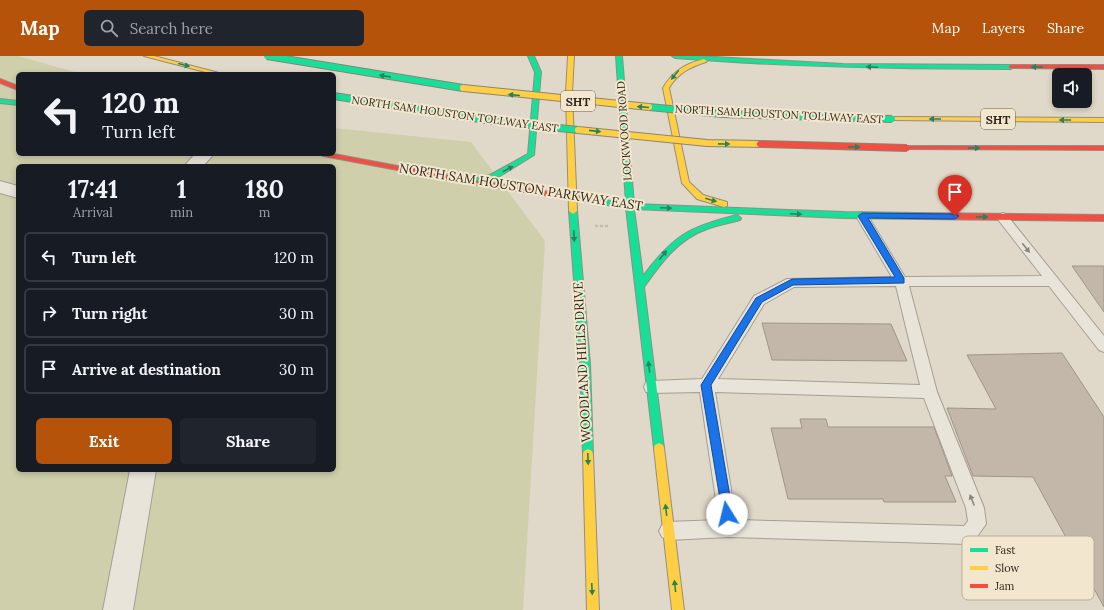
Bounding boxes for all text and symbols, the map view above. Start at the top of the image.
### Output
search box [84,10,364,46]
text: Map [20,16,60,40]
icon: search [98,17,120,39]
text: Search here [130,19,213,38]
text: Map [932,19,960,37]
text: Layers [982,19,1025,37]
text: Share [1047,19,1084,37]
one-way arrow [178,62,190,68]
one-way arrow [865,64,878,70]
one-way arrow [1030,64,1043,70]
map controls [1052,68,1092,108]
button: sound [1052,68,1092,108]
one-way arrow [670,69,679,80]
one-way arrow [379,73,391,79]
street label: LOCKWOOD ROAD [614,81,634,181]
text: 120 m [102,85,179,121]
icon: left [36,88,88,140]
one-way arrow [508,91,520,98]
road number: SHT [561,91,595,111]
street label: NORTH SAM HOUSTON TOLLWAY EAST [351,93,559,135]
street label: NORTH SAM HOUSTON TOLLWAY EAST [674,102,884,126]
one-way arrow [637,103,649,110]
road number: SHT [981,109,1015,129]
one-way arrow [928,116,941,122]
one-way arrow [1059,116,1071,123]
text: Turn left [102,120,175,143]
one-way arrow [589,128,601,135]
one-way arrow [718,140,730,147]
one-way arrow [848,143,860,150]
one-way arrow [968,145,981,151]
street label: NORTH SAM HOUSTON PARKWAY EAST [398,159,645,215]
one-way arrow [502,165,514,172]
text: 17:41 [68,174,118,205]
text: 1 [177,174,186,205]
text: 180 [245,174,284,205]
pin [938,175,972,216]
icon: arrive [944,181,966,203]
one-way arrow [705,197,717,203]
text: Arrival [73,204,113,221]
text: min [170,204,193,221]
text: m [259,204,270,221]
one-way arrow [660,204,672,211]
one-way arrow [790,211,803,217]
one-way arrow [976,214,989,220]
one-way arrow [570,230,577,242]
one-way arrow [1021,242,1030,253]
icon: left [38,246,60,268]
text: Turn left [72,248,136,267]
text: 120 m [274,248,314,267]
one-way arrow [658,250,667,261]
street label: WOODLAND HILLS DRIVE [569,281,595,443]
icon: right [38,302,60,324]
text: Turn right [72,304,148,323]
text: 30 m [279,304,314,323]
icon: arrive [38,358,60,380]
text: Arrive at destination [72,360,221,379]
text: 30 m [279,360,314,379]
one-way arrow [646,361,652,373]
button: Exit [36,418,172,464]
button: Share [180,418,316,464]
one-way arrow [584,453,591,465]
position arrow [706,493,748,535]
one-way arrow [968,494,974,506]
one-way arrow [663,504,669,516]
legend [962,536,1094,600]
text: Fast [995,543,1016,557]
text: Slow [995,561,1020,575]
text: Jam [994,579,1015,593]
one-way arrow [672,580,678,592]
one-way arrow [588,583,595,595]

